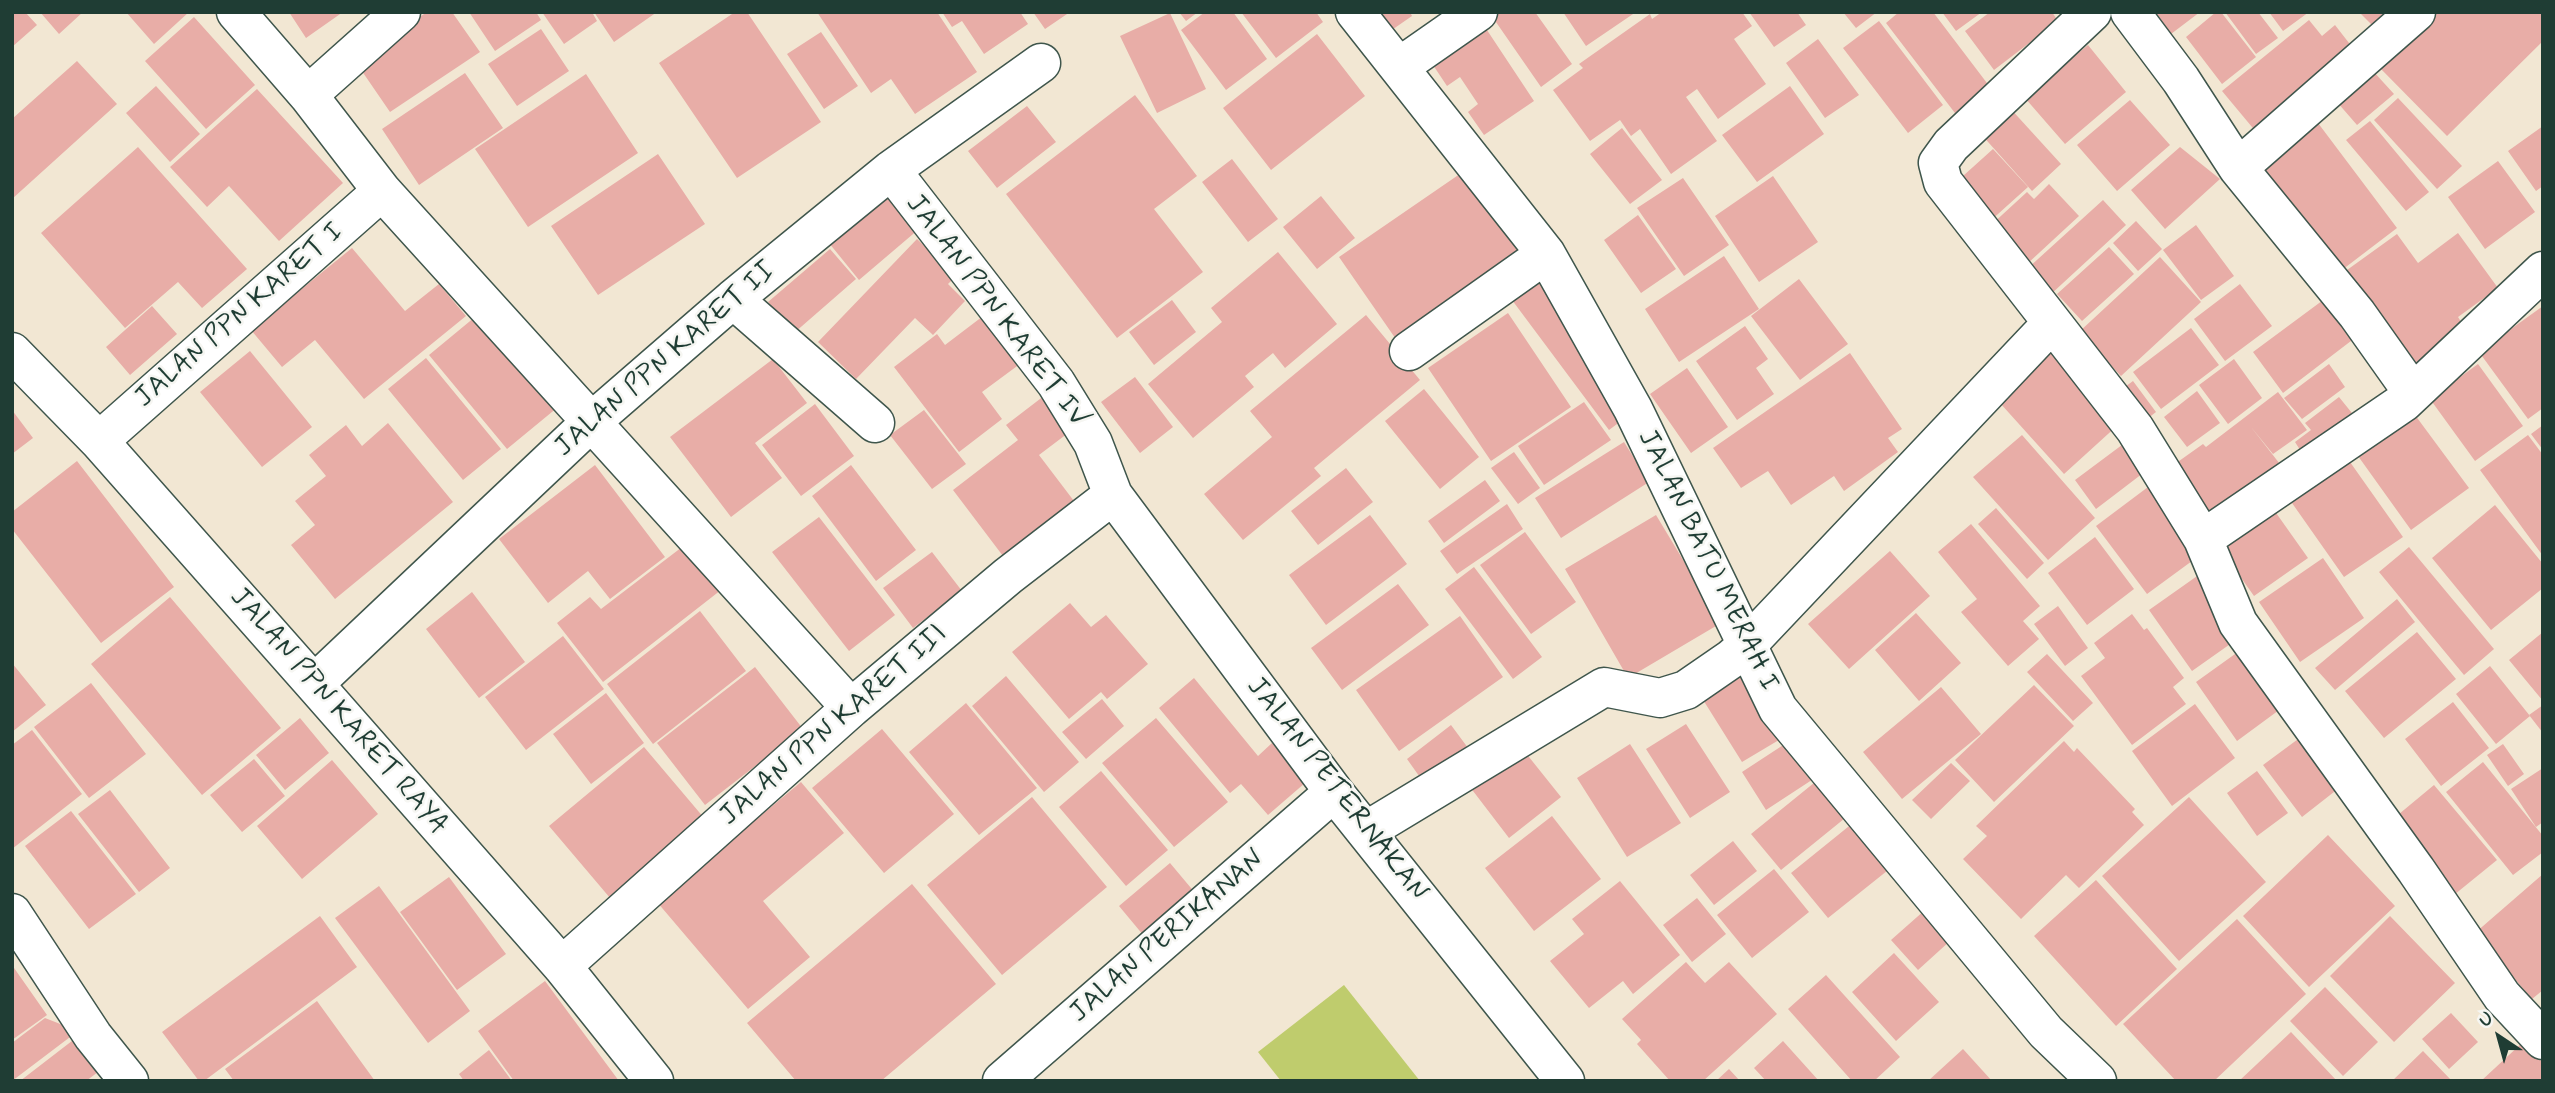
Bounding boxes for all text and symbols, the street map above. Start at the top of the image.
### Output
street label: JALAN PPN KARET IV [897,189,1095,435]
street label: JALAN PPN KARET I [129,216,351,416]
street label: JALAN PPN KARET II [549,255,783,465]
street label: JALAN BATU MERAH I [1629,425,1785,697]
street label: JALAN PPN KARET RAYA [222,582,454,842]
street label: JALAN PPN KARET III [714,618,954,834]
street label: JALAN PETERNAKAN [1238,671,1434,909]
street label: JALAN PERIKANAN [1064,843,1272,1031]
north arrow [2464,1002,2534,1072]
text: U [2474,1006,2499,1033]

